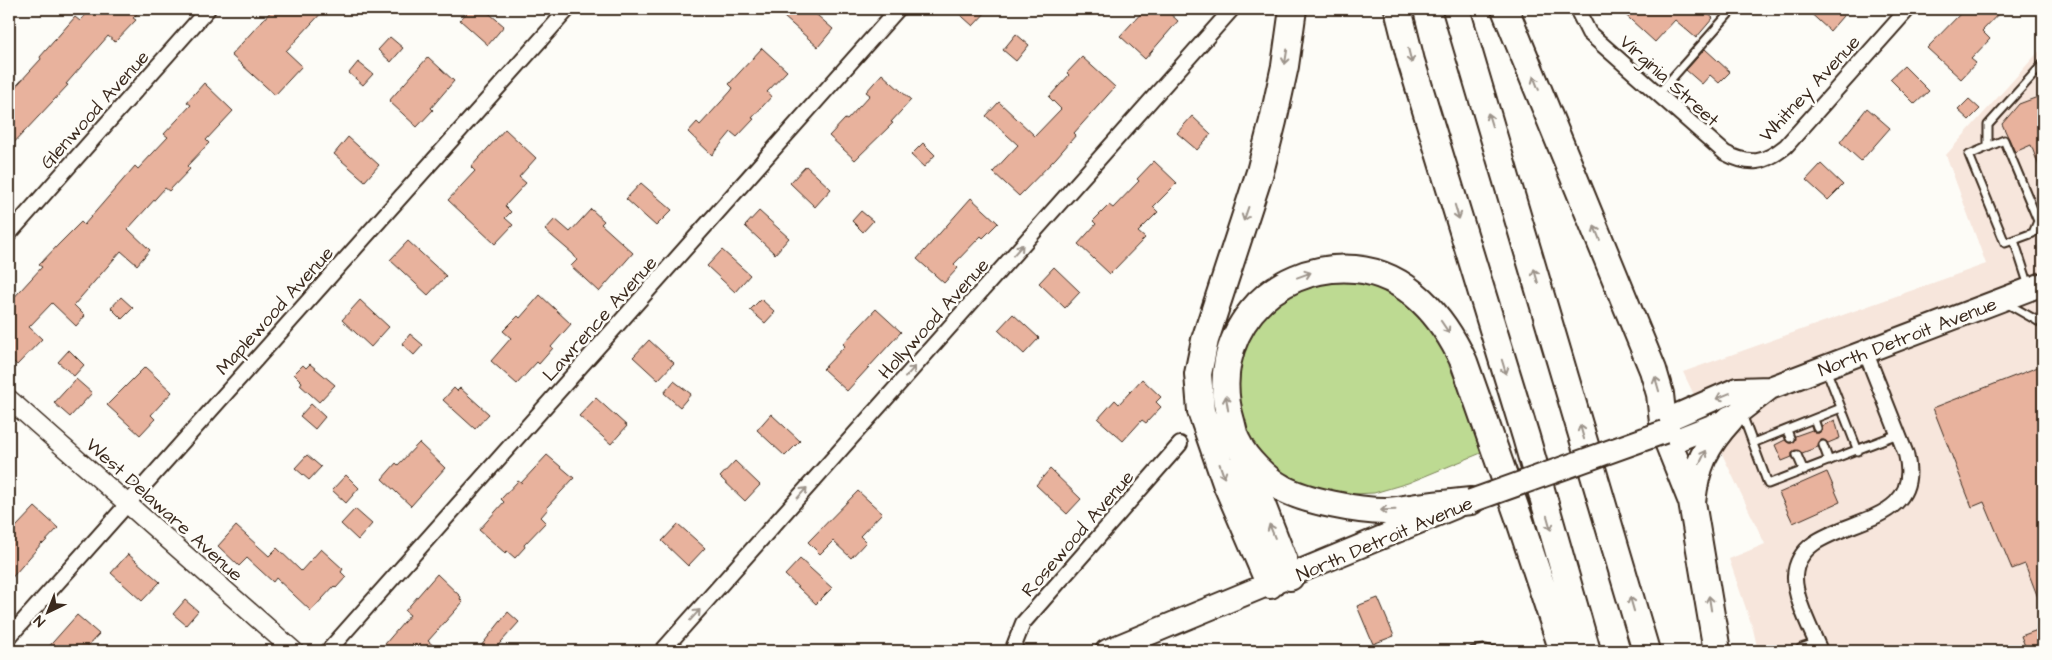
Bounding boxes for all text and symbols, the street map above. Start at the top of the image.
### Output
street label: Virginia Street [1612,29,1725,134]
street label: Whitney Avenue [1753,30,1868,149]
street label: Glenwood Avenue [34,45,156,175]
one-way arrow [1406,48,1415,64]
one-way arrow [1281,49,1291,65]
one-way arrow [1530,76,1540,91]
one-way arrow [1484,112,1494,128]
one-way arrow [1452,203,1462,219]
one-way arrow [1241,206,1250,222]
one-way arrow [1592,226,1601,241]
street label: Maplewood Avenue [210,241,340,381]
one-way arrow [1012,244,1024,257]
street label: Lawrence Avenue [537,250,664,388]
street label: Hollywood Avenue [872,253,997,386]
one-way arrow [1530,268,1540,284]
one-way arrow [1295,270,1311,279]
street label: North Detroit Avenue [1814,291,2001,384]
one-way arrow [1440,319,1450,333]
one-way arrow [1500,359,1510,375]
one-way arrow [904,365,916,378]
one-way arrow [1652,377,1662,393]
one-way arrow [1716,391,1731,401]
one-way arrow [1222,395,1232,411]
one-way arrow [1576,424,1586,440]
street label: West Delaware Avenue [79,432,249,588]
one-way arrow [1698,450,1708,465]
one-way arrow [1218,462,1227,478]
street label: Rosewood Avenue [1015,465,1141,603]
one-way arrow [797,487,808,500]
street label: North Detroit Avenue [1292,490,1477,589]
one-way arrow [1380,505,1396,515]
one-way arrow [1545,515,1555,531]
one-way arrow [1267,524,1276,539]
north arrow [22,588,72,638]
one-way arrow [1704,595,1714,611]
one-way arrow [1627,597,1637,613]
one-way arrow [689,608,700,621]
text: N [30,610,50,631]

